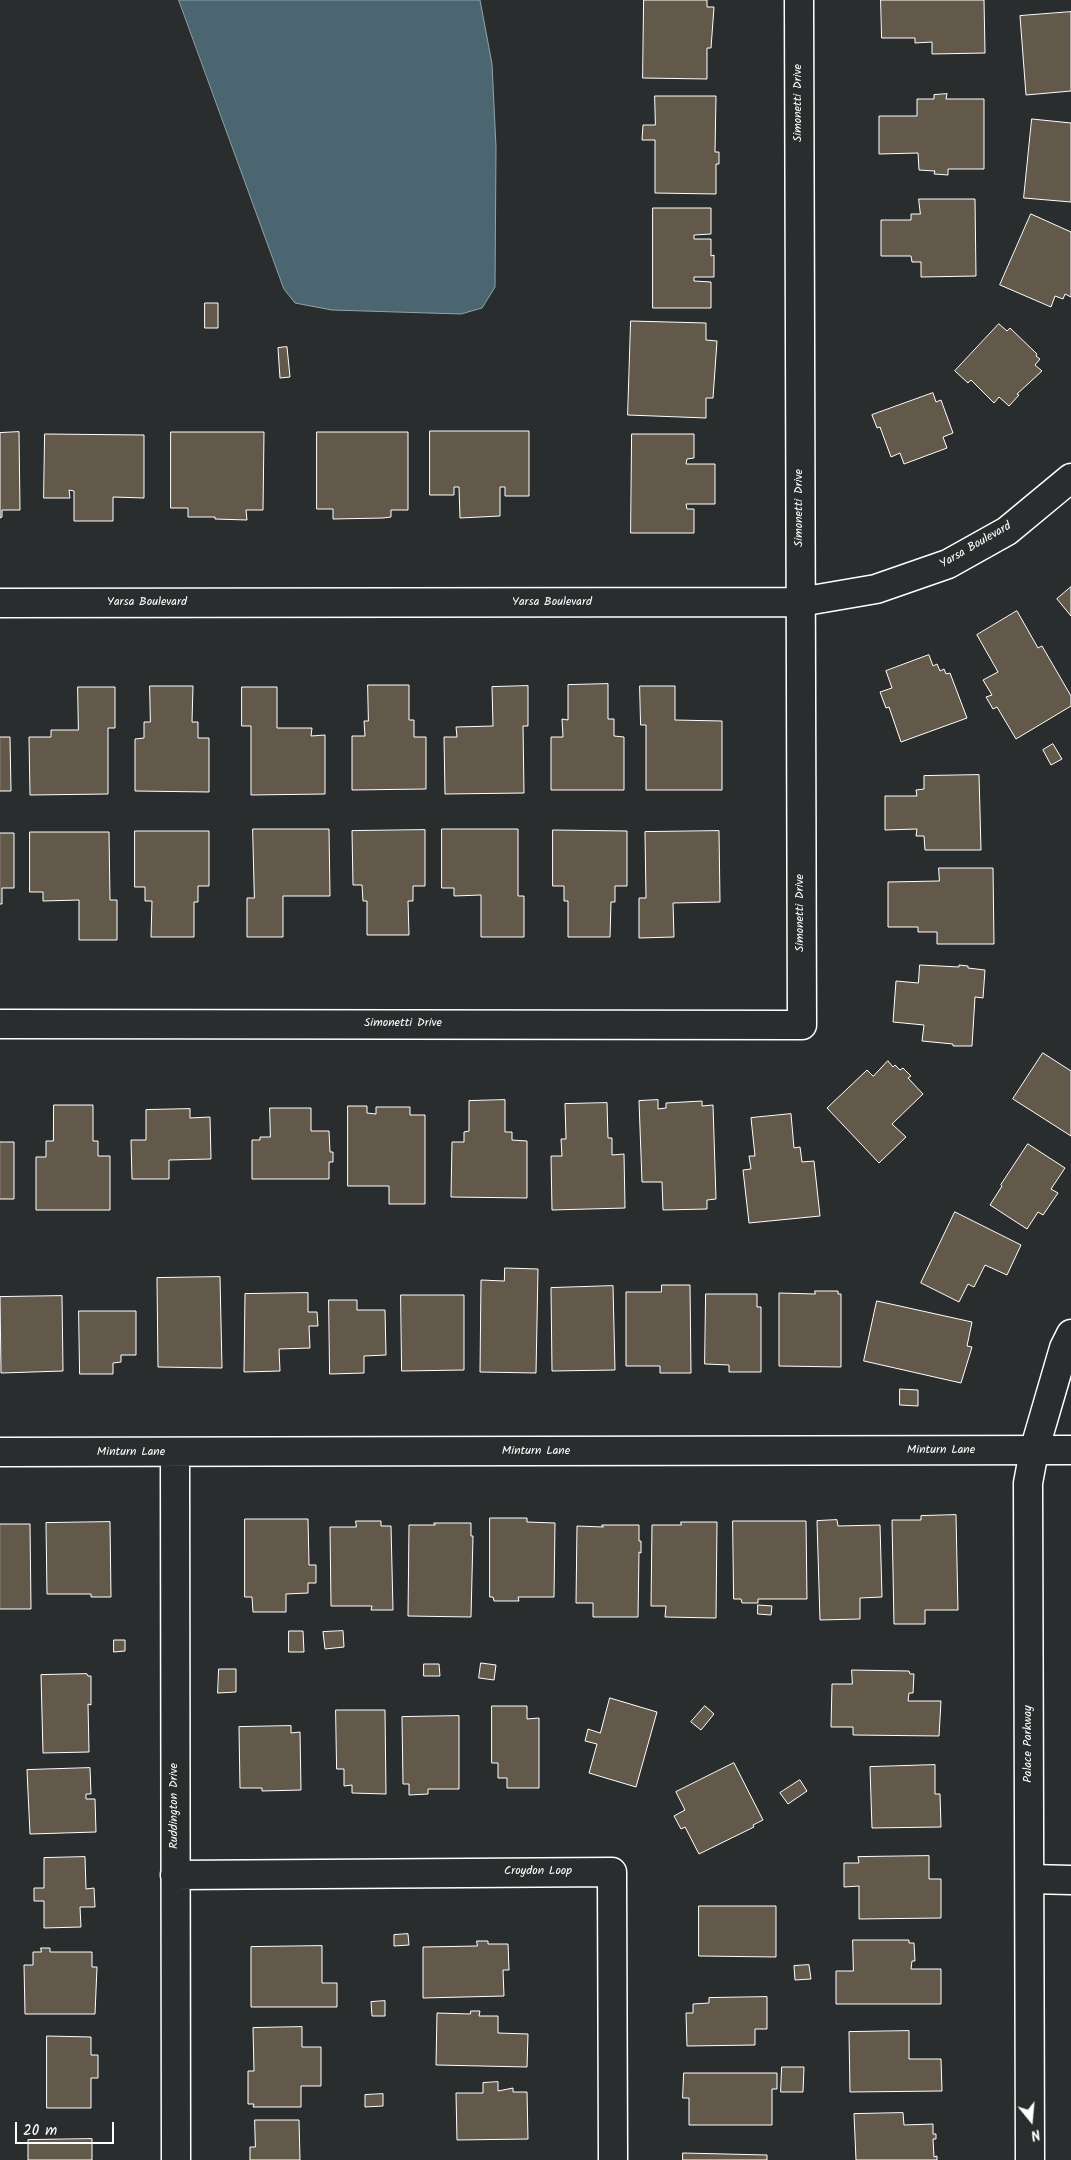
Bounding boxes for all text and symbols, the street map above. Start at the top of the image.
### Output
street label: Simonetti Drive [792,64,806,142]
street label: Simonetti Drive [793,469,807,547]
street label: Yarsa Boulevard [938,520,1014,572]
street label: Yarsa Boulevard [107,596,187,610]
street label: Yarsa Boulevard [512,596,592,610]
street label: Simonetti Drive [794,874,808,952]
street label: Simonetti Drive [364,1017,442,1031]
street label: Minturn Lane [907,1444,975,1458]
street label: Minturn Lane [502,1445,570,1459]
street label: Minturn Lane [97,1446,165,1460]
street label: Palace Parkway [1022,1705,1036,1783]
street label: Ruddington Drive [168,1763,182,1849]
street label: Croydon Loop [504,1865,572,1879]
north arrow [1006,2095,1056,2145]
scale bar [18,2112,116,2144]
text: 20 m [23,2119,57,2143]
text: N [1028,2123,1043,2146]

